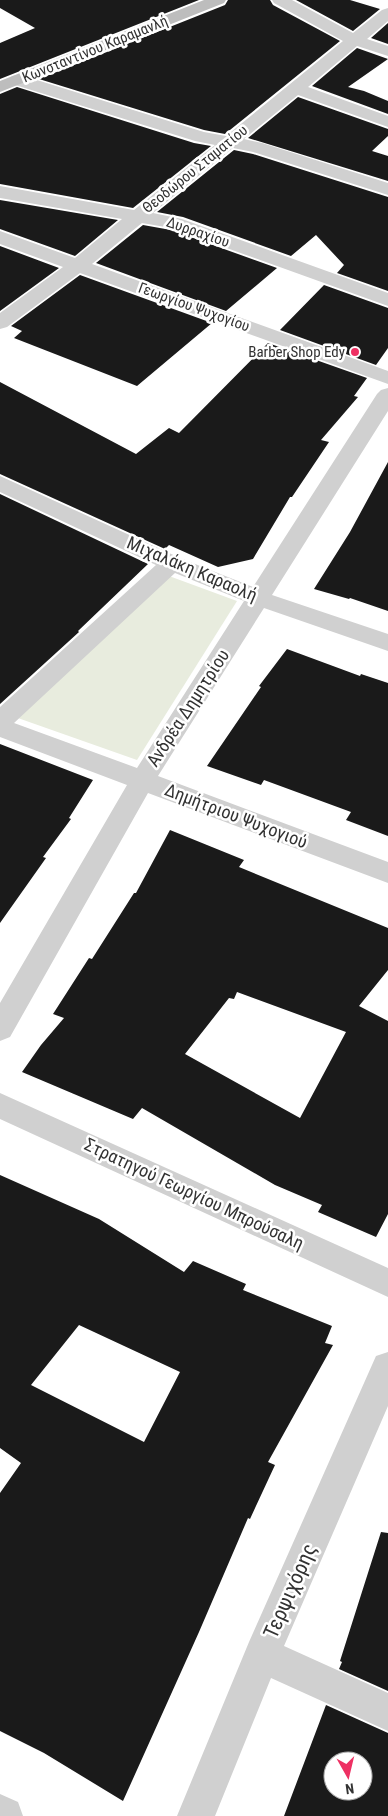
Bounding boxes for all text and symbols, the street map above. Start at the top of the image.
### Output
street label: Κωνσταντίνου Καραμανλή [19,12,171,86]
street label: Θεοδώρου Σταματίου [139,121,251,217]
street label: Δυρραχίου [164,213,232,251]
street label: Γεωργίου Ψυχογίου [136,279,252,335]
place label: Barber Shop Edy [248,343,345,361]
marker: Barber Shop Edy [349,346,361,358]
street label: Μιχαλάκη Καραολή [124,532,261,605]
street label: Ανδρέα Δημητρίου [142,645,233,770]
street label: Δημήτριου Ψυχογιού [162,779,310,852]
street label: Στρατηγού Γεωργίου Μπρούσαλη [81,1133,307,1254]
street label: Τερψιχόρης [259,1540,321,1642]
north arrow [323,1751,373,1801]
text: N [344,1780,355,1797]

